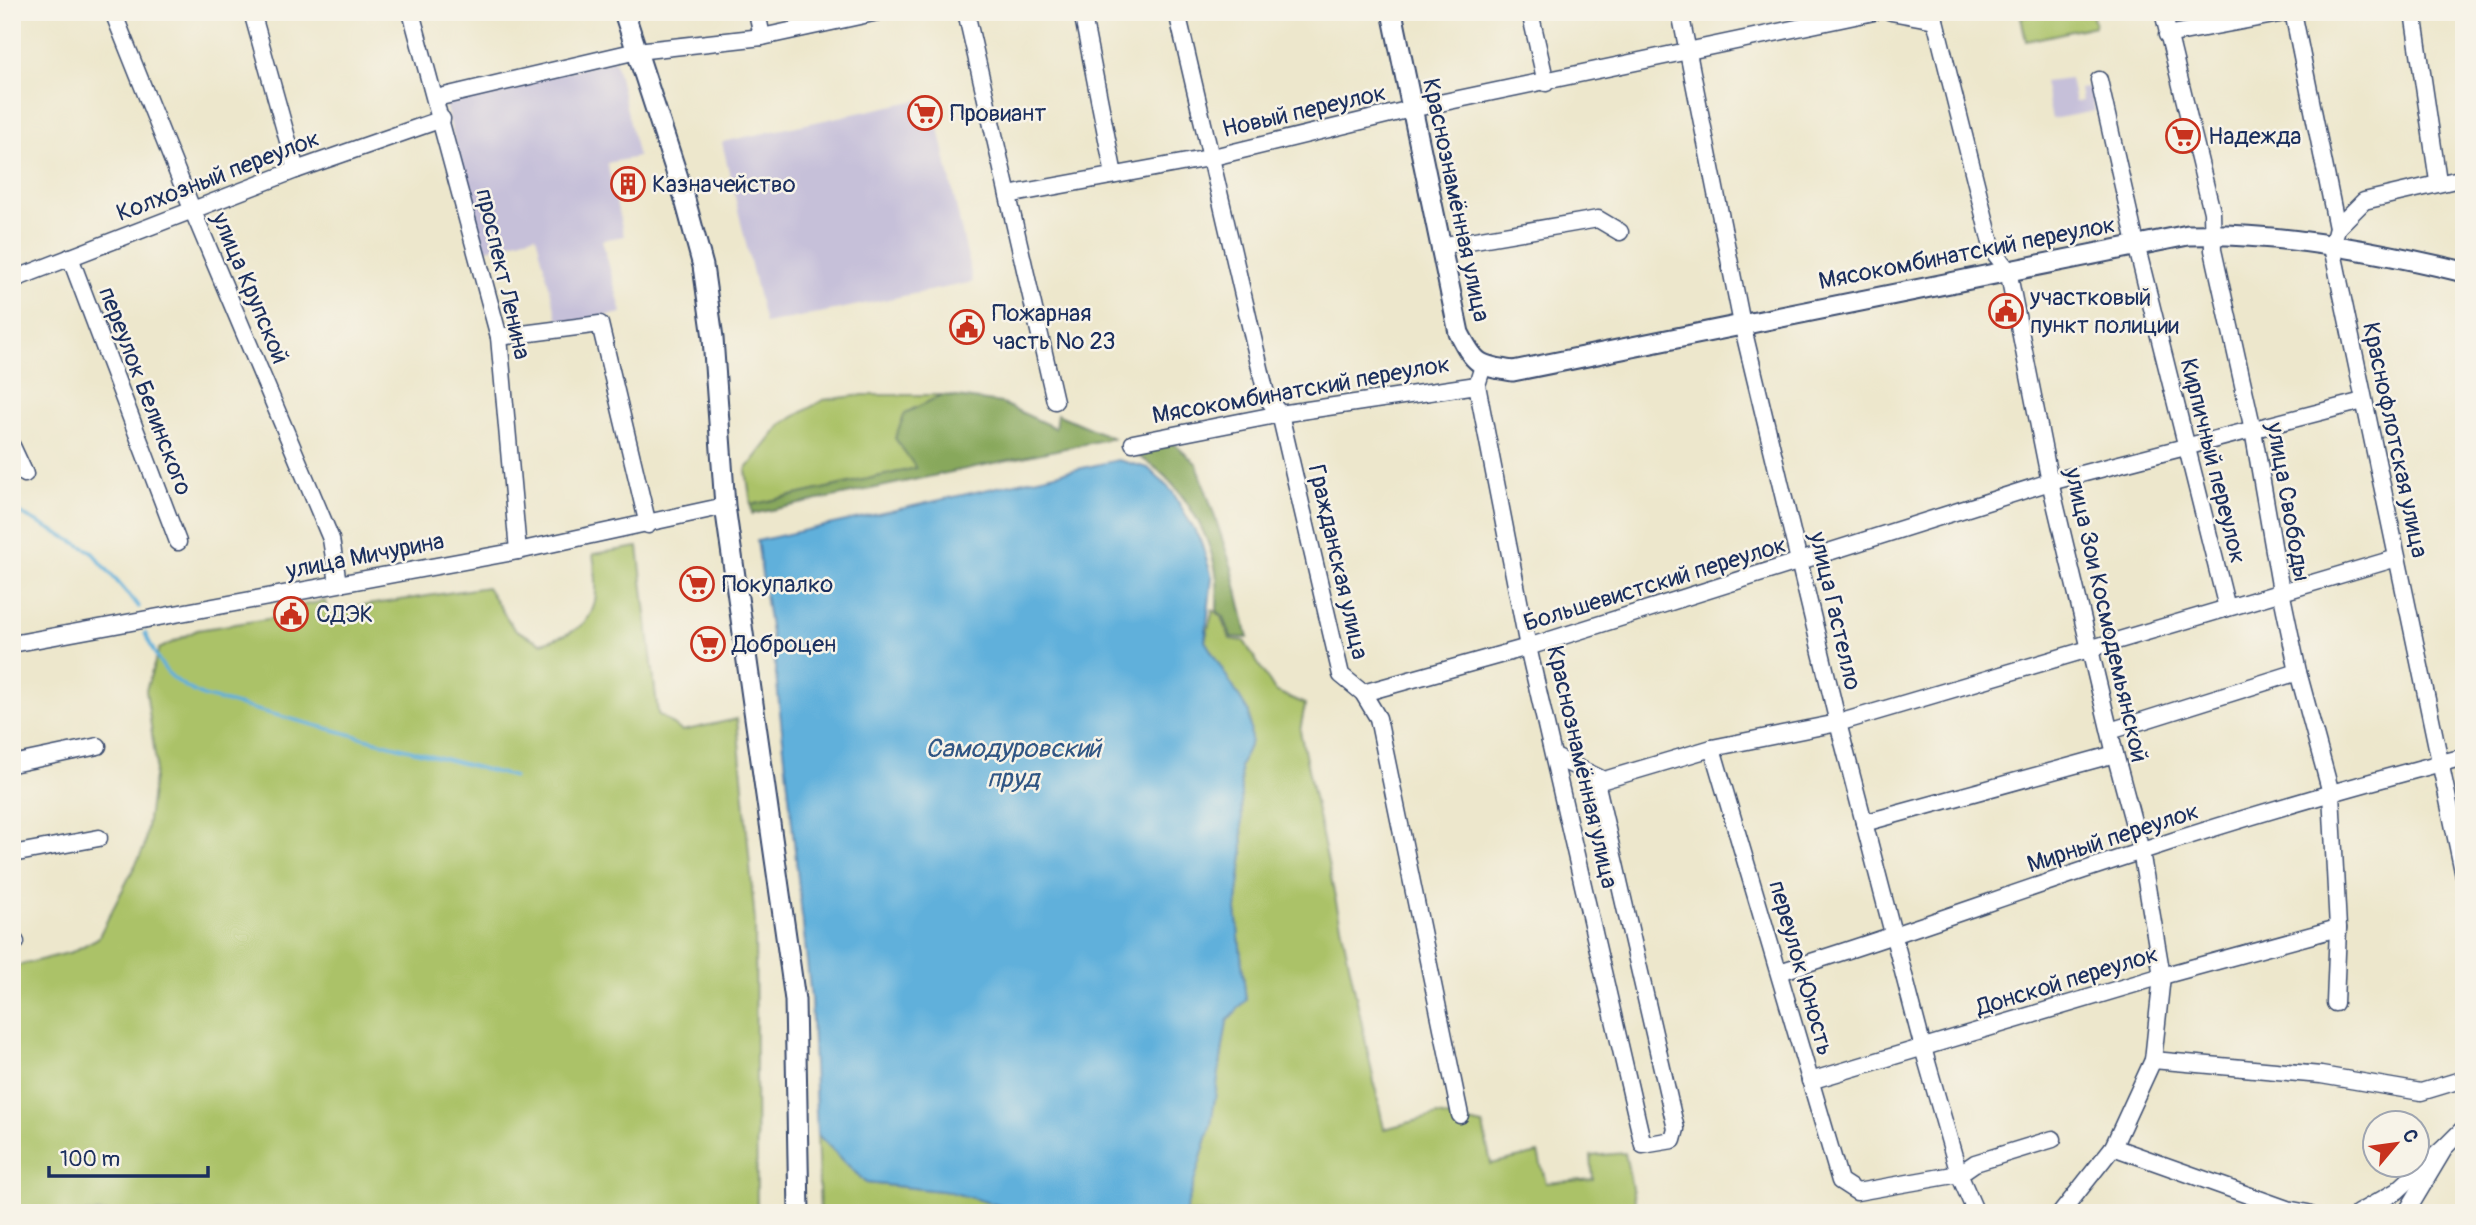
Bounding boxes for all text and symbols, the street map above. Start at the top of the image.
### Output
street label: Краснознамённая улица [1416,76,1496,324]
street label: Новый переулок [1219,78,1389,144]
supermarket icon: Провиант [906,94,944,132]
place label: Провиант [950,99,1046,128]
supermarket icon: Надежда [2164,117,2202,155]
place label: Надежда [2208,122,2302,151]
street label: Колхозный переулок [112,124,324,228]
building icon: Казначейство [609,165,647,203]
place label: Казначейство [652,170,796,199]
street label: проспект Ленина [469,186,537,362]
street label: улица Крупской [205,207,295,368]
street label: Мясокомбинатский переулок [1816,210,2118,296]
street label: переулок Белинского [92,283,198,499]
place label: участковый пункт полиции [2029,283,2179,340]
public building icon: участковый пункт полиции [1987,292,2025,330]
place label: Пожарная часть № 23 [992,299,1116,356]
public building icon: Пожарная часть № 23 [948,308,986,346]
street label: Краснофлотская улица [2356,320,2434,560]
street label: Мясокомбинатский переулок [1150,350,1452,430]
street label: Кирпичный переулок [2173,355,2253,567]
street label: улица Свободы [2260,419,2316,584]
street label: Гражданская улица [1302,462,1374,662]
street label: улица Зои Космодемьянской [2058,464,2154,765]
street label: улица Мичурина [282,526,447,586]
street label: улица Гастелло [1803,528,1867,693]
street label: Большевистский переулок [1520,530,1790,638]
supermarket icon: Покупалко [678,565,716,603]
place label: Покупалко [722,570,833,599]
public building icon: СДЭК [272,595,310,633]
place label: СДЭК [316,600,373,629]
supermarket icon: Доброцен [689,625,727,663]
place label: Доброцен [731,630,836,659]
street label: Краснознамённая улица [1540,643,1624,891]
water label: Самодуровский пруд [925,733,1103,795]
street label: Мирный переулок [2024,797,2202,879]
street label: переулок Юность [1762,877,1840,1059]
street label: Донской переулок [1972,940,2162,1023]
north arrow [2360,1110,2430,1180]
text: С [2397,1125,2423,1147]
scale bar [49,1134,208,1178]
text: 100 m [60,1146,120,1173]

